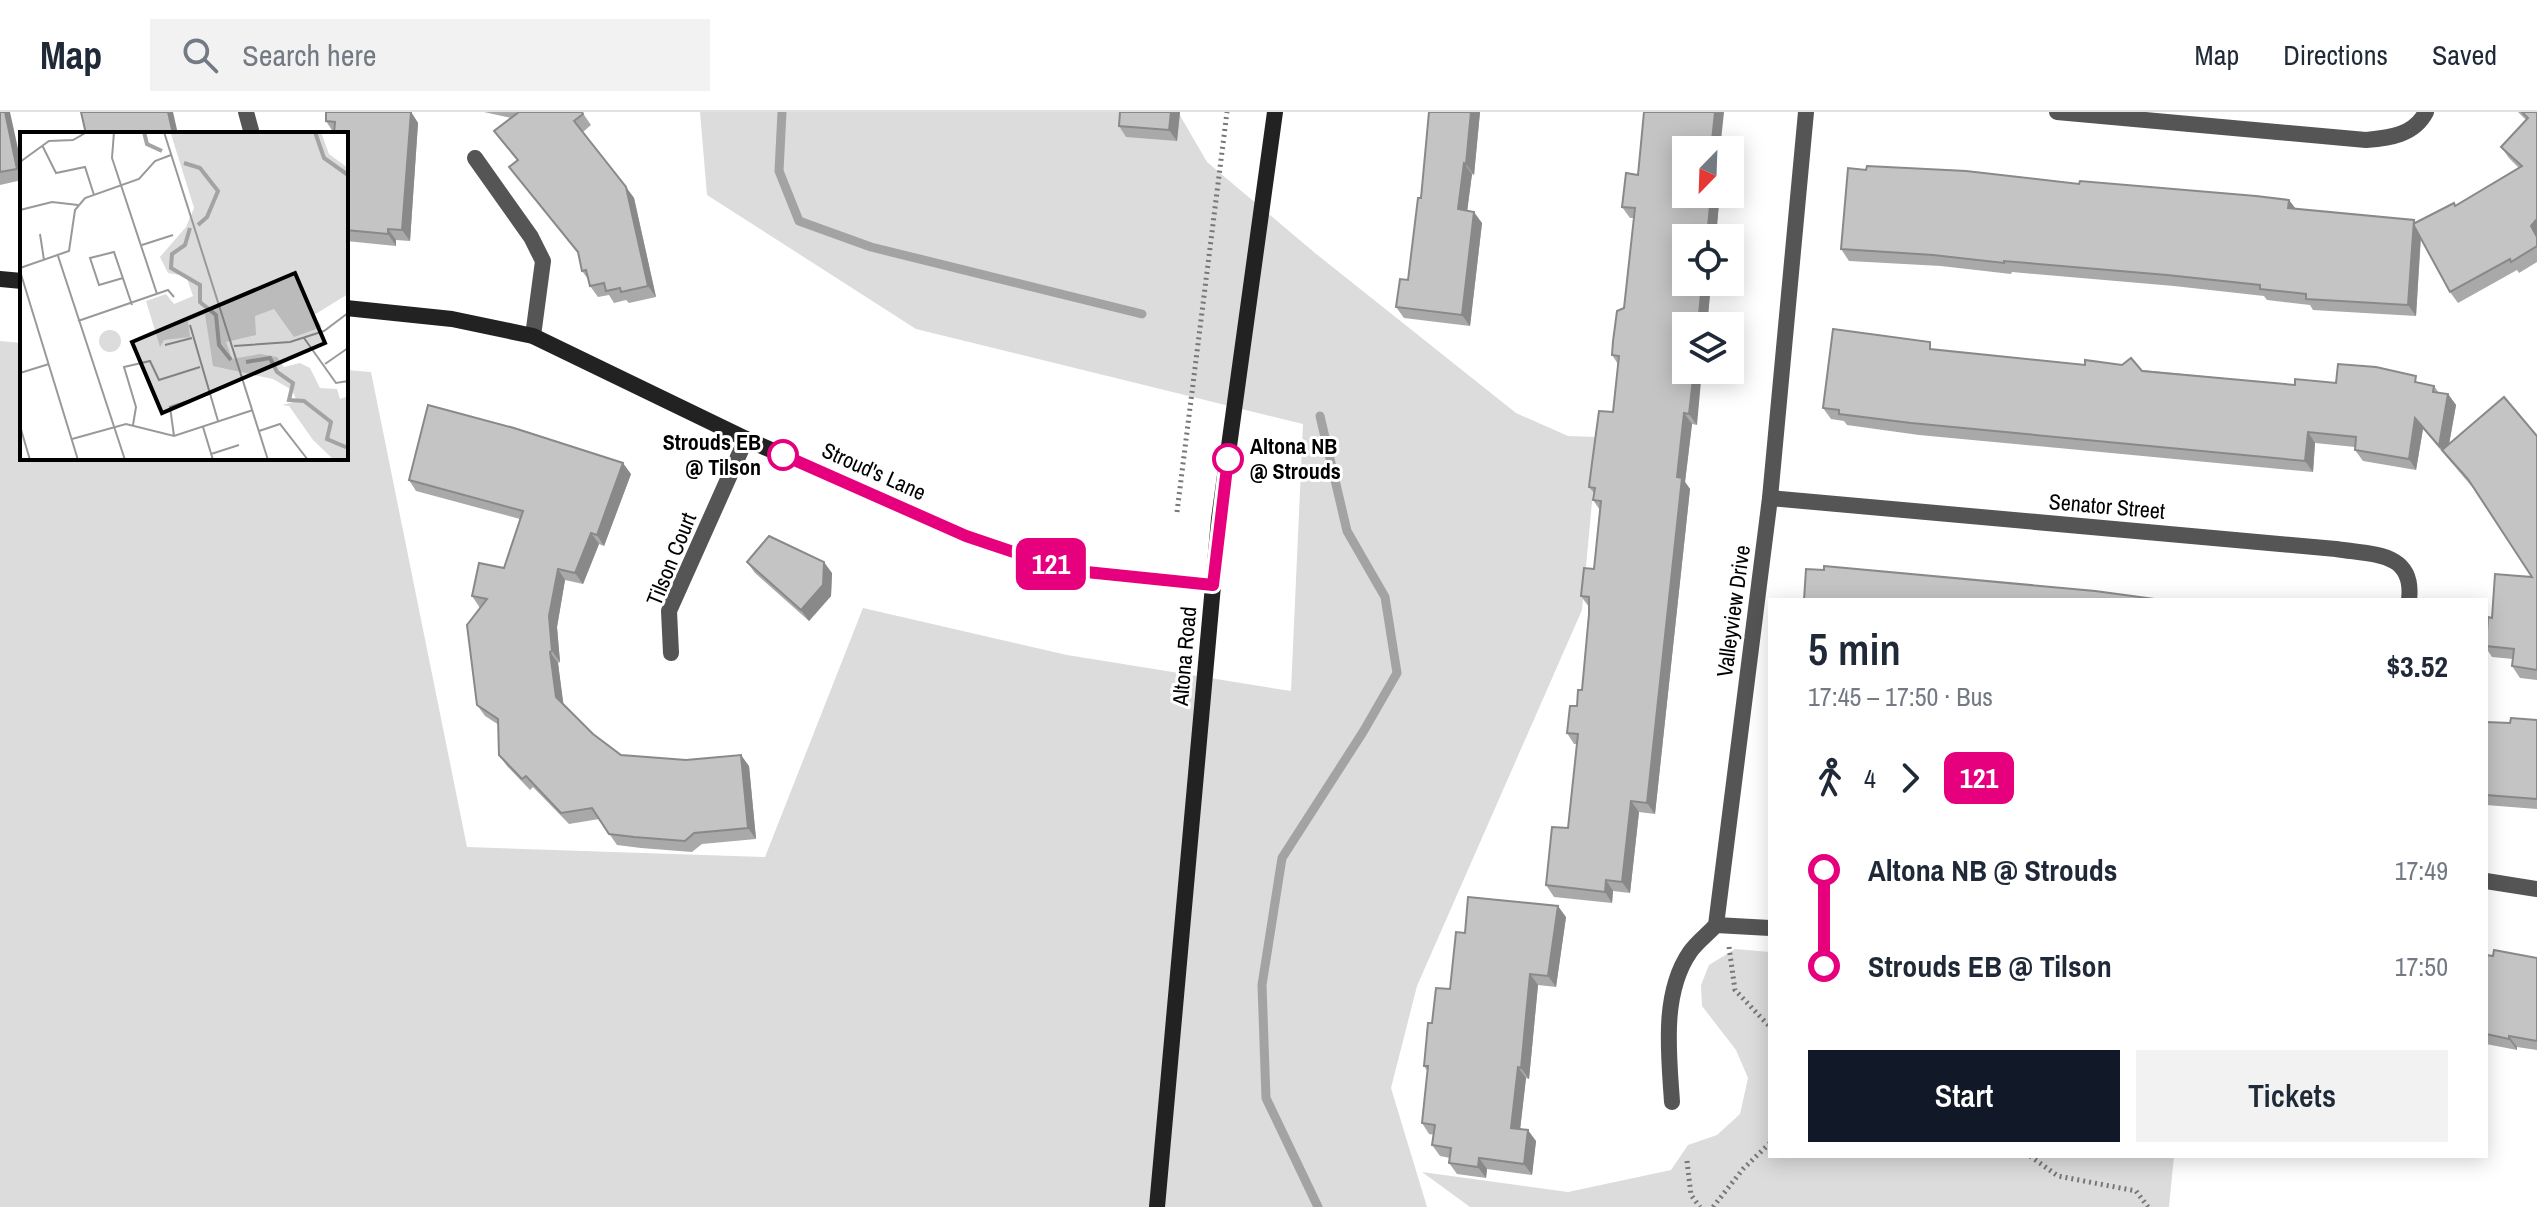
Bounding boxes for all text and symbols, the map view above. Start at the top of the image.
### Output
search box [150,19,710,91]
text: Map [40,30,102,81]
icon: search [178,33,222,77]
text: Search here [242,35,376,75]
text: Map [2195,36,2239,74]
text: Directions [2283,36,2388,74]
text: Saved [2432,36,2497,74]
inset map [20,132,348,460]
north arrow [1672,136,1744,208]
map controls [1672,136,1744,384]
button: locate [1672,224,1744,296]
button: layers [1672,312,1744,384]
place label: Strouds EB @ Tilson [663,427,761,482]
place label: Altona NB @ Strouds [1250,431,1341,486]
street label: Stroud's Lane [817,435,931,507]
marker: Strouds EB @ Tilson [768,440,798,470]
marker: Altona NB @ Strouds [1213,444,1243,474]
street label: Senator Street [2048,486,2166,526]
street label: Tilson Court [639,508,703,610]
line badge: 121 [1005,538,1097,590]
street label: Valleyview Drive [1709,543,1757,679]
text: 121 [1032,545,1070,583]
street label: Altona Road [1165,605,1203,708]
text: 5 min [1808,619,1901,679]
text: $3.52 [2386,646,2448,686]
text: 17:45 – 17:50 · Bus [1808,679,1993,714]
icon: walk [1808,756,1852,800]
icon: forward [1888,756,1932,800]
text: 121 [1960,759,1998,797]
text: 4 [1864,761,1876,796]
text: Altona NB @ Strouds [1868,850,2118,890]
text: 17:49 [2395,853,2448,888]
text: Strouds EB @ Tilson [1868,946,2112,986]
text: 17:50 [2395,949,2448,984]
button: Start [1808,1050,2120,1142]
button: Tickets [2136,1050,2448,1142]

